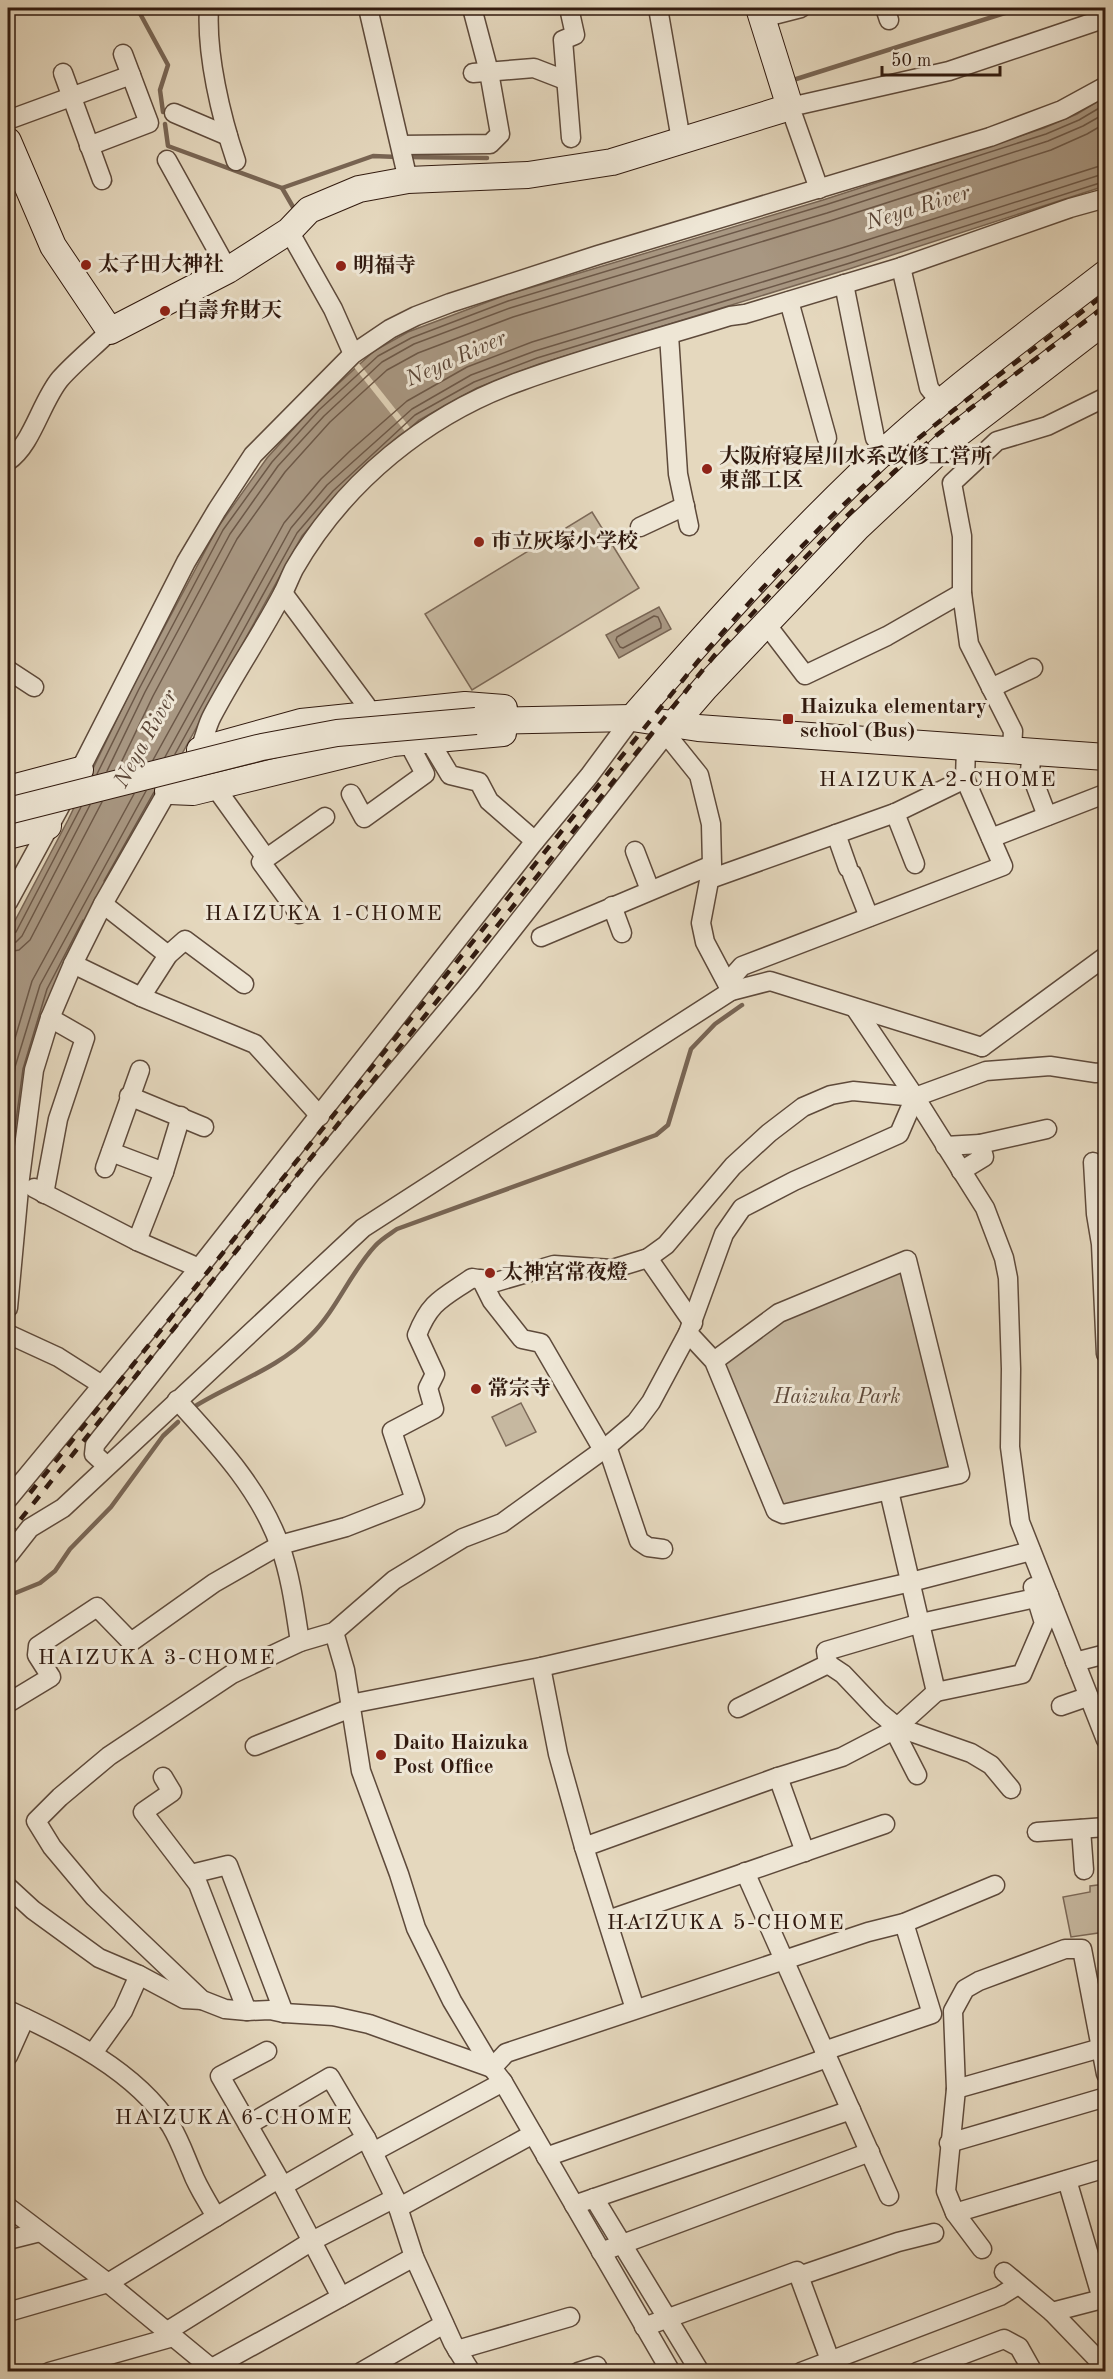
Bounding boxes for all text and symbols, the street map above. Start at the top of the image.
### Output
scale bar [882,39,1000,77]
text: 50 m [891,52,931,70]
water label: Neya River [862,182,973,235]
place label: 太子田大神社 [98,253,224,276]
place label: 明福寺 [353,254,416,277]
marker: 太子田大神社 [79,258,93,272]
marker: 明福寺 [334,259,348,273]
place label: 白壽弁財天 [177,299,282,322]
marker: 白壽弁財天 [158,304,172,318]
water label: Neya River [401,327,510,391]
place label: 大阪府寝屋川水系改修工営所 東部工区 [719,445,992,492]
marker: 大阪府寝屋川水系改修工営所 東部工区 [700,462,714,476]
place label: 市立灰塚小学校 [491,530,638,553]
marker: 市立灰塚小学校 [472,535,486,549]
water label: Neya River [110,686,182,792]
place label: Haizuka elementary school (Bus) [800,697,987,742]
marker: Haizuka elementary school (Bus) [781,712,795,726]
district label: HAIZUKA 2-CHOME [819,769,1057,791]
district label: HAIZUKA 1-CHOME [205,903,443,925]
place label: 太神宮常夜燈 [502,1261,628,1284]
marker: 太神宮常夜燈 [483,1266,497,1280]
place label: 常宗寺 [488,1377,551,1400]
marker: 常宗寺 [469,1382,483,1396]
park label: Haizuka Park [772,1387,901,1408]
district label: HAIZUKA 3-CHOME [38,1647,276,1669]
place label: Daito Haizuka Post Office [393,1733,529,1778]
marker: Daito Haizuka Post Office [374,1748,388,1762]
district label: HAIZUKA 5-CHOME [607,1912,845,1934]
district label: HAIZUKA 6-CHOME [115,2107,353,2129]

